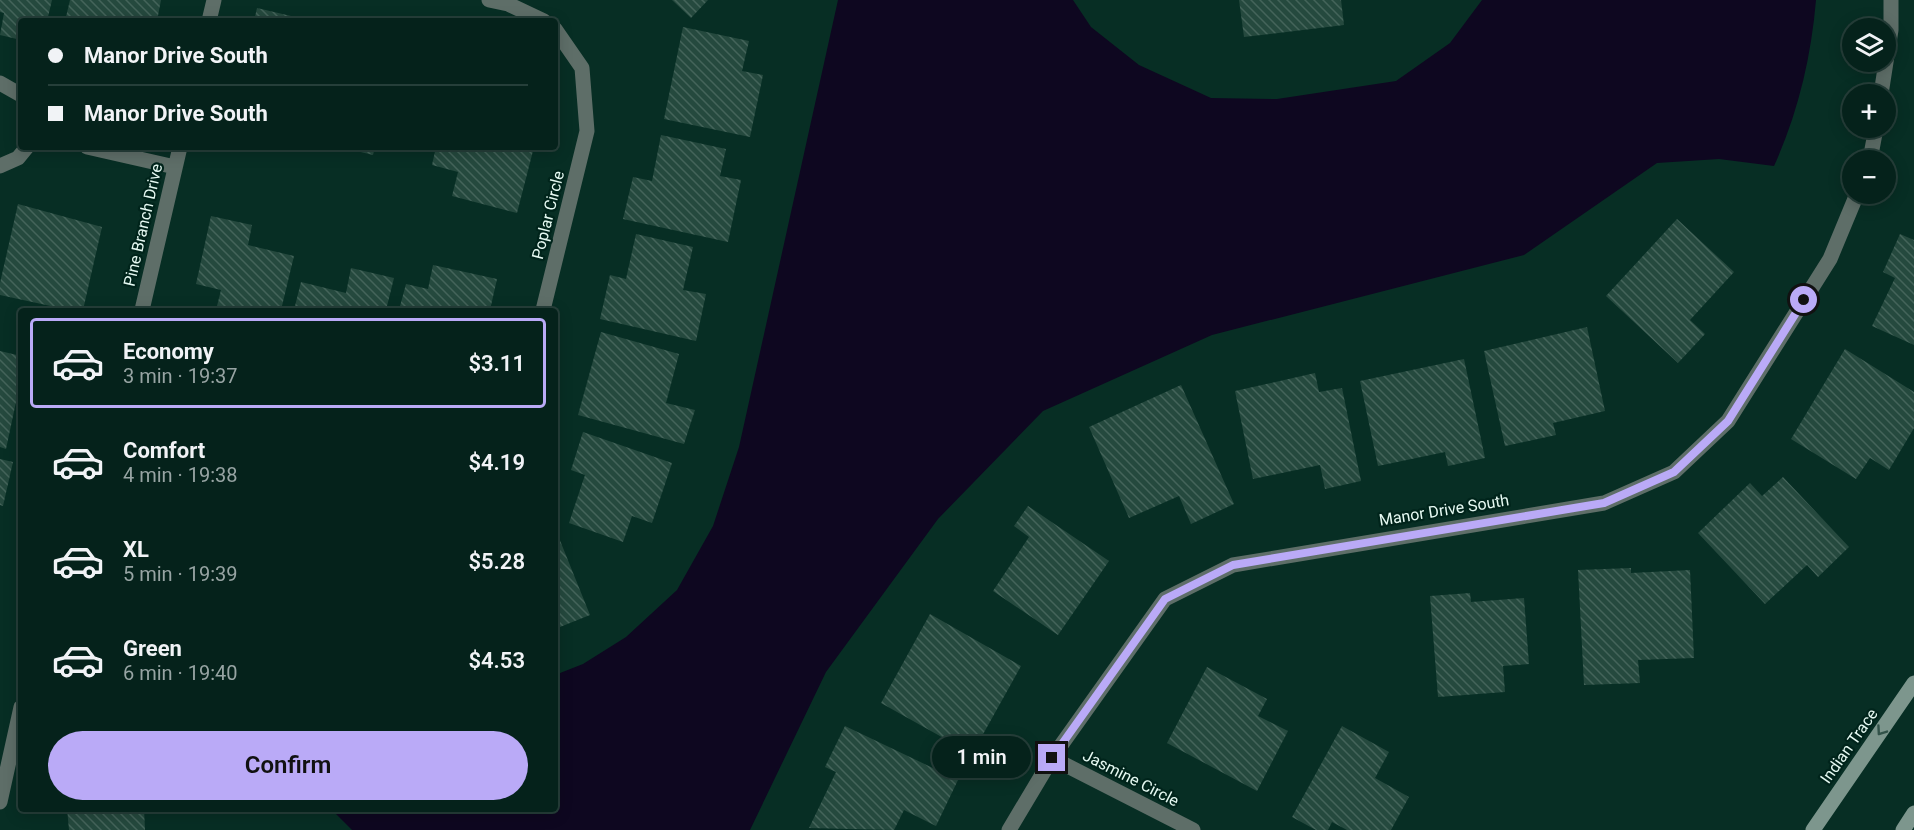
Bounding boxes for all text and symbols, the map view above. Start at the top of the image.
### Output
map controls [1842,18,1896,204]
button: layers [1842,18,1896,72]
text: Manor Drive South [84,43,268,68]
button: + [1842,84,1896,138]
text: Manor Drive South [84,101,268,126]
button: − [1842,150,1896,204]
street label: Pine Branch Drive [120,162,166,288]
street label: Poplar Circle [528,169,568,261]
route start [1790,286,1817,313]
icon: car [51,336,105,390]
text: Economy [123,339,214,364]
text: $3.11 [468,351,525,376]
text: 3 min · 19:37 [123,364,238,388]
icon: car [51,435,105,489]
text: Comfort [123,438,205,463]
text: $4.19 [468,450,525,475]
text: 4 min · 19:38 [123,463,238,487]
street label: Manor Drive South [1378,490,1510,530]
icon: car [51,534,105,588]
text: XL [123,537,149,562]
text: $5.28 [468,549,525,574]
text: 5 min · 19:39 [123,562,238,586]
icon: car [51,633,105,687]
text: Green [123,636,182,661]
text: $4.53 [468,648,525,673]
text: 6 min · 19:40 [123,661,238,685]
street label: Indian Trace [1816,705,1882,787]
one-way arrow [1877,724,1888,735]
button: Confirm [48,731,528,800]
callout: 1 min [932,737,1031,779]
route end [1038,744,1065,771]
text: 1 min [956,745,1007,769]
street label: Jasmine Circle [1080,746,1182,810]

